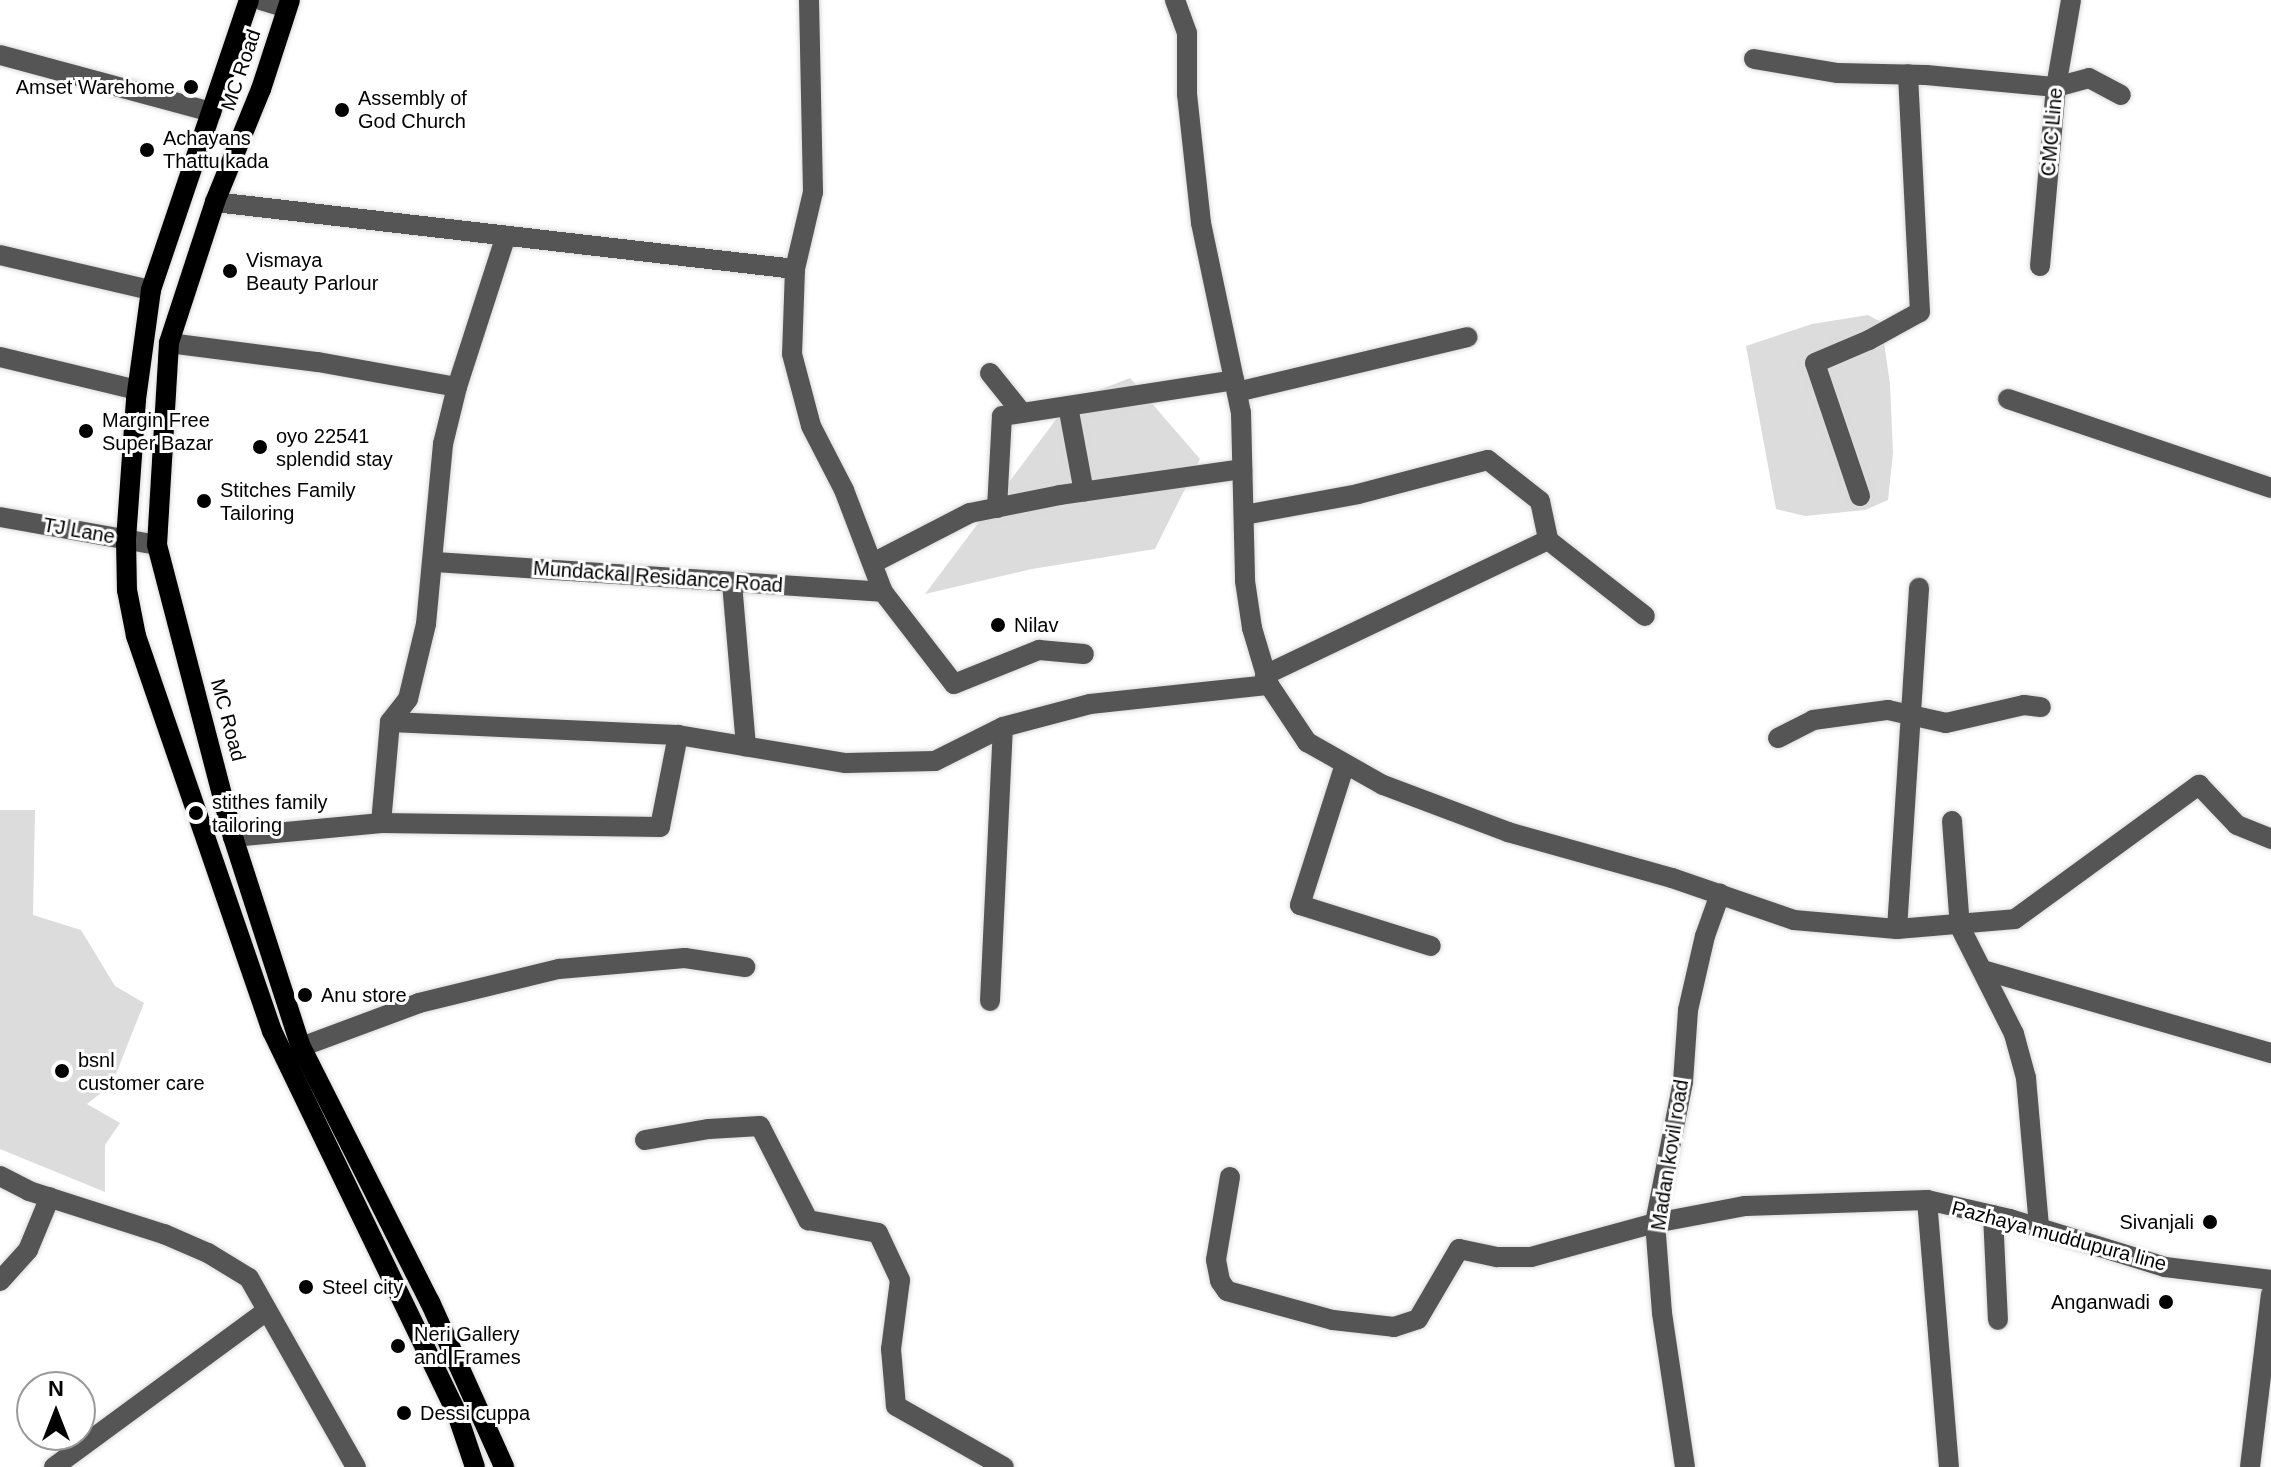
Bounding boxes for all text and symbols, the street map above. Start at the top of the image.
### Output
street label: MC Road [216,26,266,114]
place label: Amset Warehome [16,75,175,99]
marker: Amset Warehome [182,78,200,96]
place label: Assembly of God Church [358,86,467,133]
street label: CMC Line [2036,87,2068,177]
marker: Assembly of God Church [333,101,351,119]
place label: Achayans Thattu kada [163,126,269,173]
marker: Achayans Thattu kada [138,141,156,159]
place label: Vismaya Beauty Parlour [246,248,378,295]
marker: Vismaya Beauty Parlour [221,262,239,280]
place label: Margin Free Super Bazar [102,408,213,455]
marker: Margin Free Super Bazar [77,422,95,440]
place label: oyo 22541 splendid stay [276,424,393,471]
marker: oyo 22541 splendid stay [251,438,269,456]
place label: Stitches Family Tailoring [220,478,356,525]
marker: Stitches Family Tailoring [195,492,213,510]
street label: TJ Lane [41,513,117,549]
street label: Mundackal Residance Road [532,556,784,598]
place label: Nilav [1014,613,1058,637]
marker: Nilav [989,616,1007,634]
street label: MC Road [205,676,251,764]
place label: stithes family tailoring [212,790,328,837]
marker: stithes family tailoring [187,804,205,822]
place label: Anu store [321,983,407,1007]
marker: Anu store [296,986,314,1004]
place label: bsnl customer care [78,1048,205,1095]
marker: bsnl customer care [53,1062,71,1080]
street label: Madan kovil road [1646,1078,1694,1232]
street label: Pazhaya muddupura line [1949,1196,2169,1276]
place label: Sivanjali [2120,1210,2194,1234]
marker: Sivanjali [2201,1213,2219,1231]
place label: Steel city [322,1275,403,1299]
marker: Steel city [297,1278,315,1296]
place label: Anganwadi [2051,1290,2150,1314]
marker: Anganwadi [2157,1293,2175,1311]
place label: Neri Gallery and Frames [414,1322,521,1369]
marker: Neri Gallery and Frames [389,1337,407,1355]
north arrow [16,1371,96,1451]
text: N [48,1376,64,1401]
place label: Dessi cuppa [420,1401,530,1425]
marker: Dessi cuppa [395,1404,413,1422]

